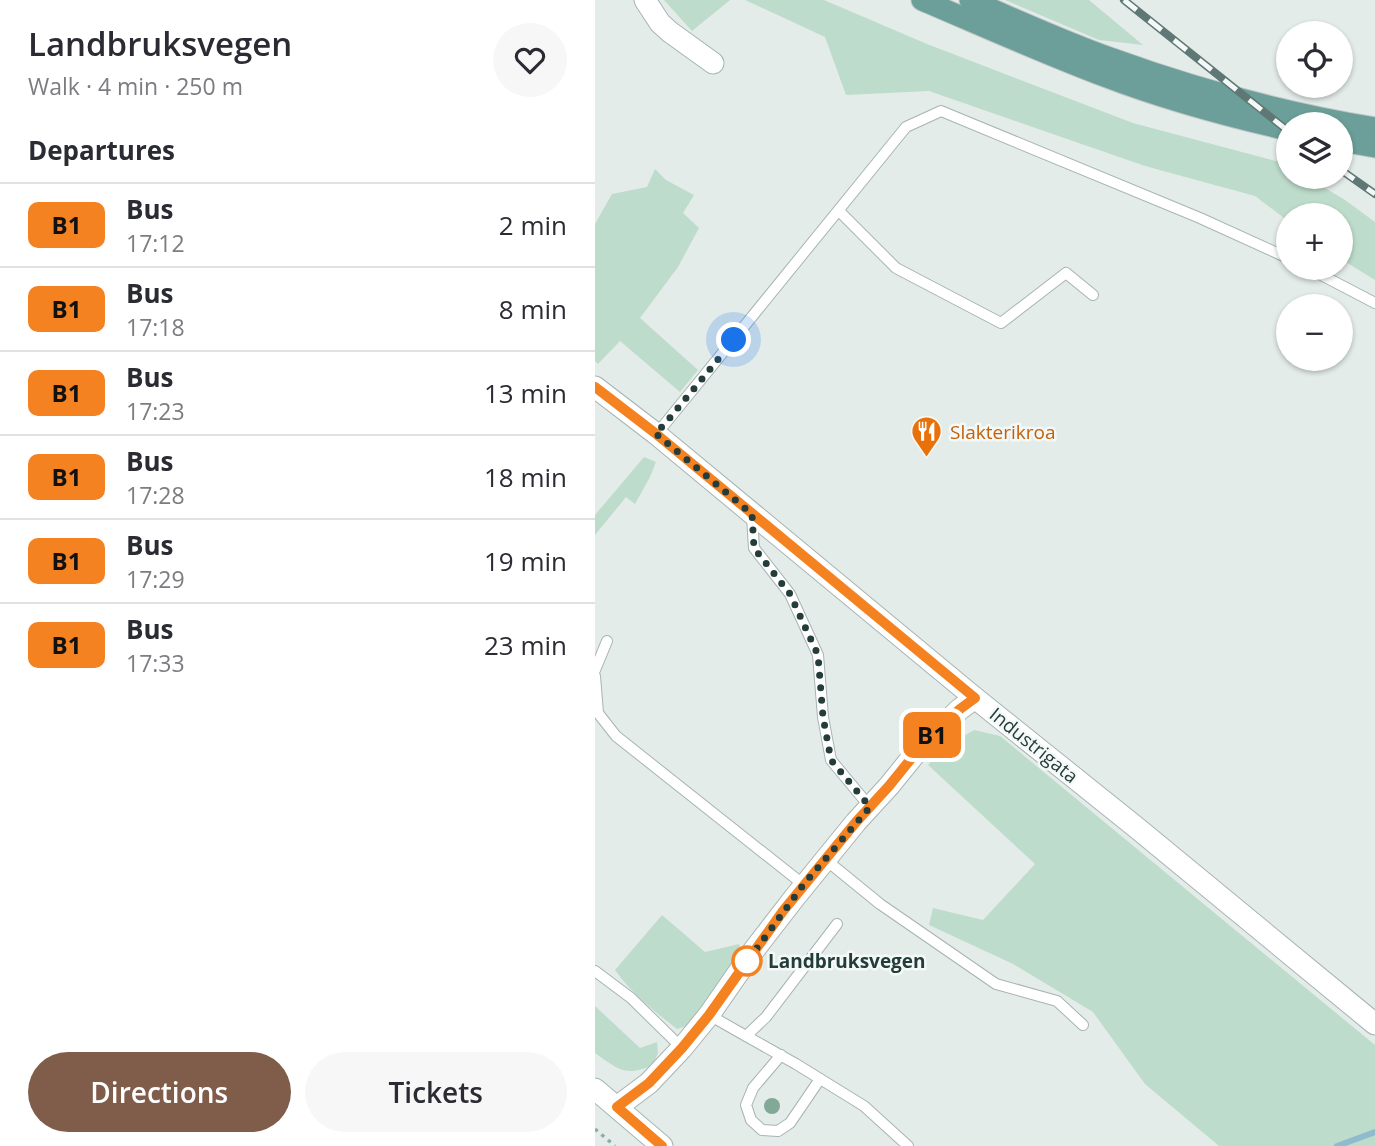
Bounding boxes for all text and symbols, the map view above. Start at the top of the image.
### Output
text: Landbruksvegen [28,21,292,66]
map controls [1276,21,1353,371]
button: locate [1276,21,1353,98]
button: heart [493,23,567,97]
text: Walk · 4 min · 250 m [28,70,243,102]
button: layers [1276,112,1353,189]
text: Departures [28,132,175,168]
text: Bus [126,191,173,227]
button: + [1276,203,1353,280]
text: 2 min [499,207,567,243]
text: B1 [52,208,81,241]
text: 17:12 [126,227,185,259]
text: Bus [126,275,173,311]
text: 8 min [499,291,567,327]
text: B1 [52,292,81,325]
button: − [1276,294,1353,371]
text: 17:18 [126,311,185,343]
your location [716,322,751,357]
text: Bus [126,359,173,395]
text: 13 min [484,375,567,411]
text: B1 [52,376,81,409]
text: 17:23 [126,395,185,427]
restaurant icon: Slakterikroa [910,415,944,459]
place label: Slakterikroa [950,419,1056,445]
text: Bus [126,443,173,479]
text: 18 min [484,459,567,495]
text: B1 [52,460,81,493]
text: 17:28 [126,479,185,511]
text: Bus [126,527,173,563]
text: 19 min [484,543,567,579]
text: B1 [52,544,81,577]
text: 17:29 [126,563,185,595]
text: Bus [126,611,173,647]
text: 23 min [484,627,567,663]
text: B1 [52,628,81,661]
text: 17:33 [126,647,185,679]
street label: Industrigata [984,701,1084,789]
line badge: B1 [901,712,963,758]
text: B1 [917,718,947,751]
marker: Landbruksvegen [732,946,762,976]
place label: Landbruksvegen [768,948,926,974]
button: Directions [28,1052,291,1132]
button: Tickets [305,1052,567,1132]

